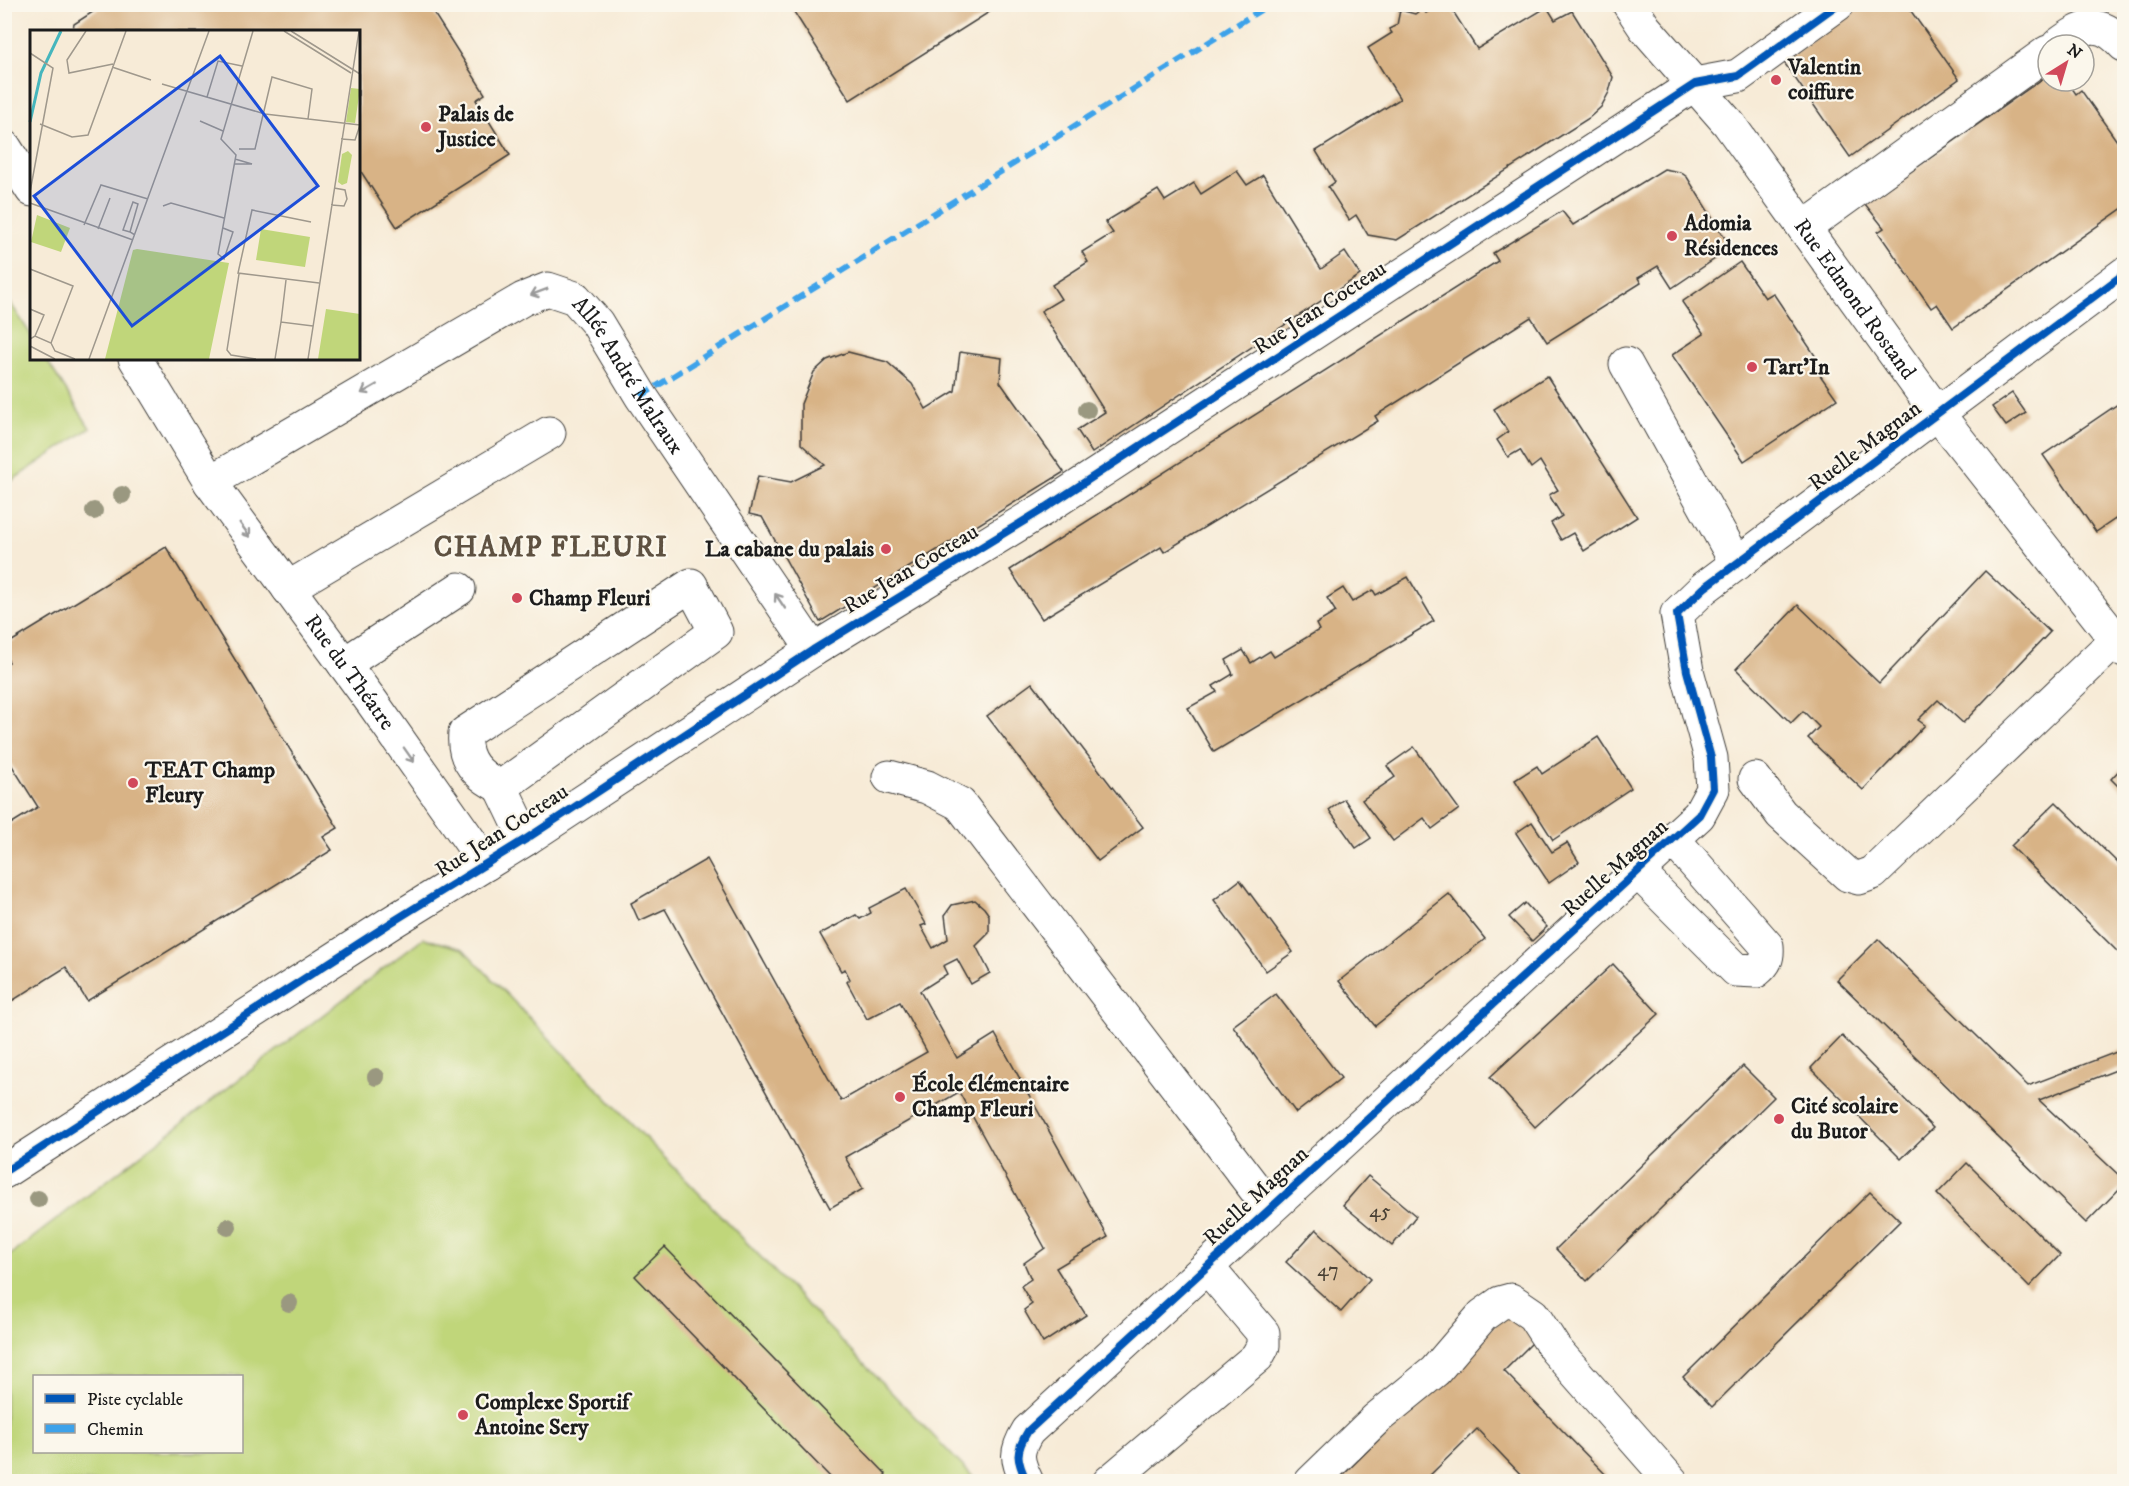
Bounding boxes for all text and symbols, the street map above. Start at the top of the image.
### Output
inset map [30,30,360,360]
north arrow [2036,33,2096,93]
text: N [2063,40,2086,64]
place label: Valentin coiffure [1787,54,1862,106]
marker: Valentin coiffure [1769,73,1783,87]
place label: Palais de Justice [435,101,514,153]
marker: Palais de Justice [419,120,433,134]
place label: Adomia Résidences [1683,210,1779,262]
street label: Rue Edmond Rostand [1788,213,1922,384]
marker: Adomia Résidences [1665,229,1679,243]
street label: Rue Jean Cocteau [1248,255,1392,361]
one-way arrow [530,288,549,299]
street label: Allée André Malraux [566,291,690,459]
place label: Tart'In [1763,354,1830,381]
marker: Tart'In [1745,360,1759,374]
one-way arrow [361,383,378,395]
street label: Ruelle Magnan [1803,395,1927,497]
street label: Rue Jean Cocteau [838,518,984,620]
one-way arrow [238,521,251,537]
district label: CHAMP FLEURI [434,530,668,565]
place label: La cabane du palais [705,536,875,563]
marker: La cabane du palais [879,542,893,556]
place label: Champ Fleuri [529,585,651,612]
marker: Champ Fleuri [510,591,524,605]
one-way arrow [774,593,786,610]
street label: Rue du Théatre [299,609,401,735]
one-way arrow [403,746,415,762]
place label: TEAT Champ Fleury [144,757,275,809]
marker: TEAT Champ Fleury [126,776,140,790]
street label: Rue Jean Cocteau [430,778,574,884]
street label: Ruelle Magnan [1556,813,1674,923]
place label: École élémentaire Champ Fleuri [912,1070,1069,1123]
marker: École élémentaire Champ Fleuri [893,1090,907,1104]
place label: Cité scolaire du Butor [1791,1093,1898,1145]
marker: Cité scolaire du Butor [1772,1112,1786,1126]
street label: Ruelle Magnan [1198,1140,1315,1252]
house number: 45 [1369,1199,1391,1224]
house number: 47 [1317,1258,1339,1283]
legend [33,1375,243,1453]
text: Piste cyclable [87,1389,183,1411]
place label: Complexe Sportif Antoine Sery [474,1389,633,1441]
marker: Complexe Sportif Antoine Sery [456,1408,470,1422]
text: Chemin [87,1419,144,1441]

